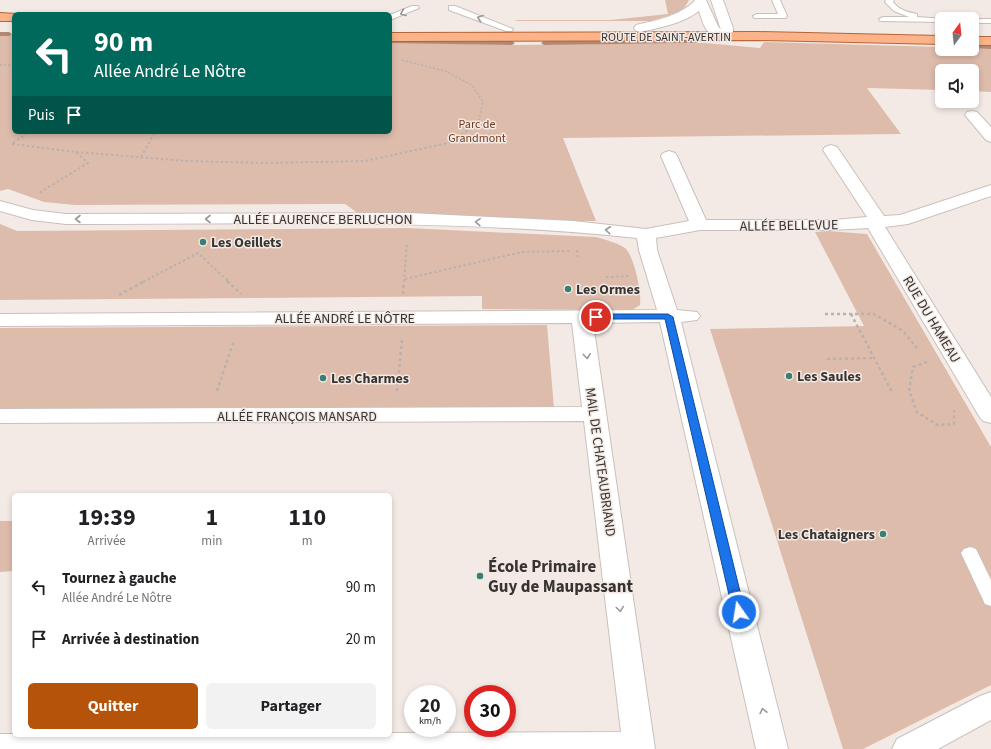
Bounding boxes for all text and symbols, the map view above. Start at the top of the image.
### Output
one-way arrow [399,8,406,16]
north arrow [935,12,979,56]
map controls [935,12,979,108]
one-way arrow [477,15,484,23]
text: 90 m [94,22,153,62]
icon: left [28,28,80,80]
street label: ROUTE DE SAINT-AVERTIN [601,29,731,46]
text: Allée André Le Nôtre [94,59,246,84]
button: sound [935,64,979,108]
icon: arrive [63,104,85,126]
text: Puis [28,105,55,126]
park label: Parc de Grandmont [448,116,506,147]
street label: ALLÉE LAURENCE BERLUCHON [233,210,413,230]
one-way arrow [75,215,81,223]
one-way arrow [205,215,211,223]
street label: ALLÉE BELLEVUE [739,215,839,237]
one-way arrow [475,217,481,226]
one-way arrow [605,226,611,235]
place label: Les Oeillets [211,233,282,253]
marker: Les Oeillets [198,237,208,247]
street label: RUE DU HAMEAU [897,272,965,367]
place label: Les Ormes [576,280,640,300]
marker: Les Ormes [563,284,573,294]
pin [579,300,613,334]
icon: arrive [585,306,607,328]
street label: ALLÉE ANDRÉ LE NÔTRE [275,309,415,329]
one-way arrow [582,353,591,359]
place label: Les Saules [797,367,861,387]
place label: Les Charmes [331,369,409,389]
marker: Les Saules [784,371,794,381]
marker: Les Charmes [318,373,328,383]
street label: MAIL DE CHATEAUBRIAND [580,386,620,538]
street label: ALLÉE FRANÇOIS MANSARD [217,407,377,427]
text: 19:39 [78,500,136,535]
text: 1 [206,500,218,535]
text: 110 [288,500,326,535]
place label: Les Chataigners [778,525,875,545]
marker: Les Chataigners [878,529,888,539]
text: Arrivée [88,532,126,550]
text: min [201,532,222,550]
text: m [302,532,313,550]
place label: École Primaire Guy de Maupassant [488,555,634,599]
text: Tournez à gauche [62,568,177,589]
marker: École Primaire Guy de Maupassant [475,571,485,581]
icon: left [28,576,50,598]
text: 90 m [346,577,376,598]
text: Allée André Le Nôtre [62,589,172,607]
position arrow [718,591,760,633]
one-way arrow [615,606,624,612]
icon: arrive [28,628,50,650]
text: Arrivée à destination [62,629,199,650]
text: 20 m [346,629,376,650]
button: Quitter [28,683,198,729]
button: Partager [206,683,376,729]
speed limit sign: 30 [464,685,516,737]
text: 20 [419,692,441,720]
one-way arrow [759,708,767,714]
text: km/h [419,714,441,728]

